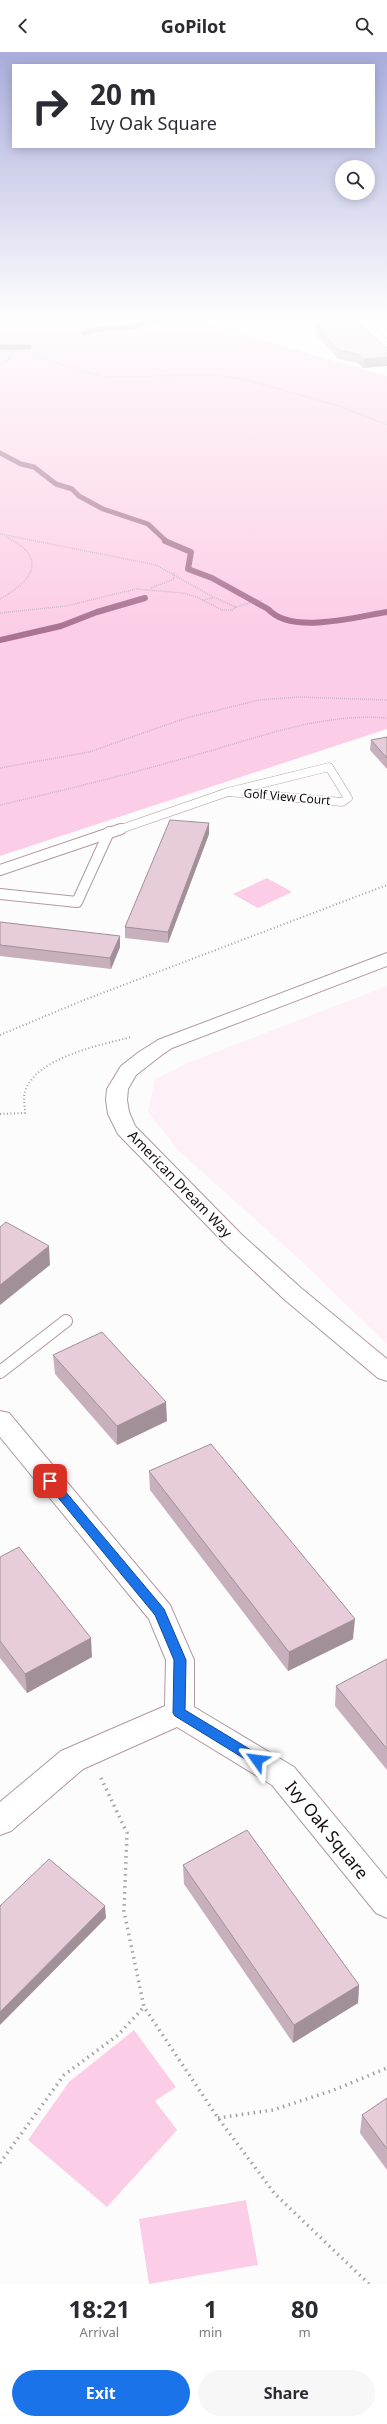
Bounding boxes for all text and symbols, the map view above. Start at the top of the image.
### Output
text: GoPilot [161,14,226,38]
icon: back [12,15,34,37]
icon: search [353,15,375,37]
text: 20 m [90,75,157,113]
icon: right [24,80,76,132]
text: Ivy Oak Square [90,111,217,135]
map controls [335,160,375,200]
button: search [335,160,375,200]
street label: Golf View Court [243,784,332,809]
street label: American Dream Way [124,1126,237,1242]
pin [33,1464,67,1498]
icon: arrive [39,1470,61,1492]
position arrow [236,1739,278,1781]
street label: Ivy Oak Square [281,1776,374,1884]
text: 18:21 [69,2292,130,2325]
text: 1 [204,2292,217,2325]
text: 80 [291,2292,318,2325]
text: Arrival [80,2323,119,2341]
text: min [199,2323,222,2341]
text: m [299,2323,311,2341]
button: Exit [12,2370,190,2416]
button: Share [198,2370,375,2416]

